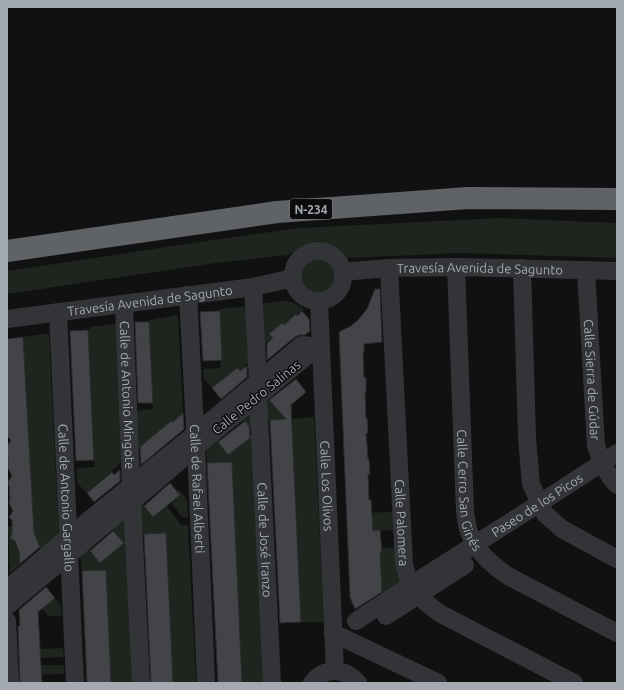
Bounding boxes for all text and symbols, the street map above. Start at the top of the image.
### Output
road number: N-234 [290,199,332,219]
street label: Travesía Avenida de Sagunto [396,260,563,277]
street label: Travesía Avenida de Sagunto [66,283,233,318]
street label: Calle Sierra de Gúdar [582,319,603,441]
street label: Calle de Antonio Mingote [118,320,137,469]
street label: Calle Pedro Salinas [209,357,303,437]
street label: Calle de Antonio Gargallo [56,424,77,572]
street label: Calle de Rafael Alberti [188,424,207,554]
street label: Calle Cerro San Ginés [455,429,485,554]
street label: Calle Los Olivos [318,440,336,532]
street label: Paseo de los Picos [489,470,585,539]
street label: Calle Palomera [393,479,411,567]
street label: Calle de José Iranzo [255,482,275,598]

